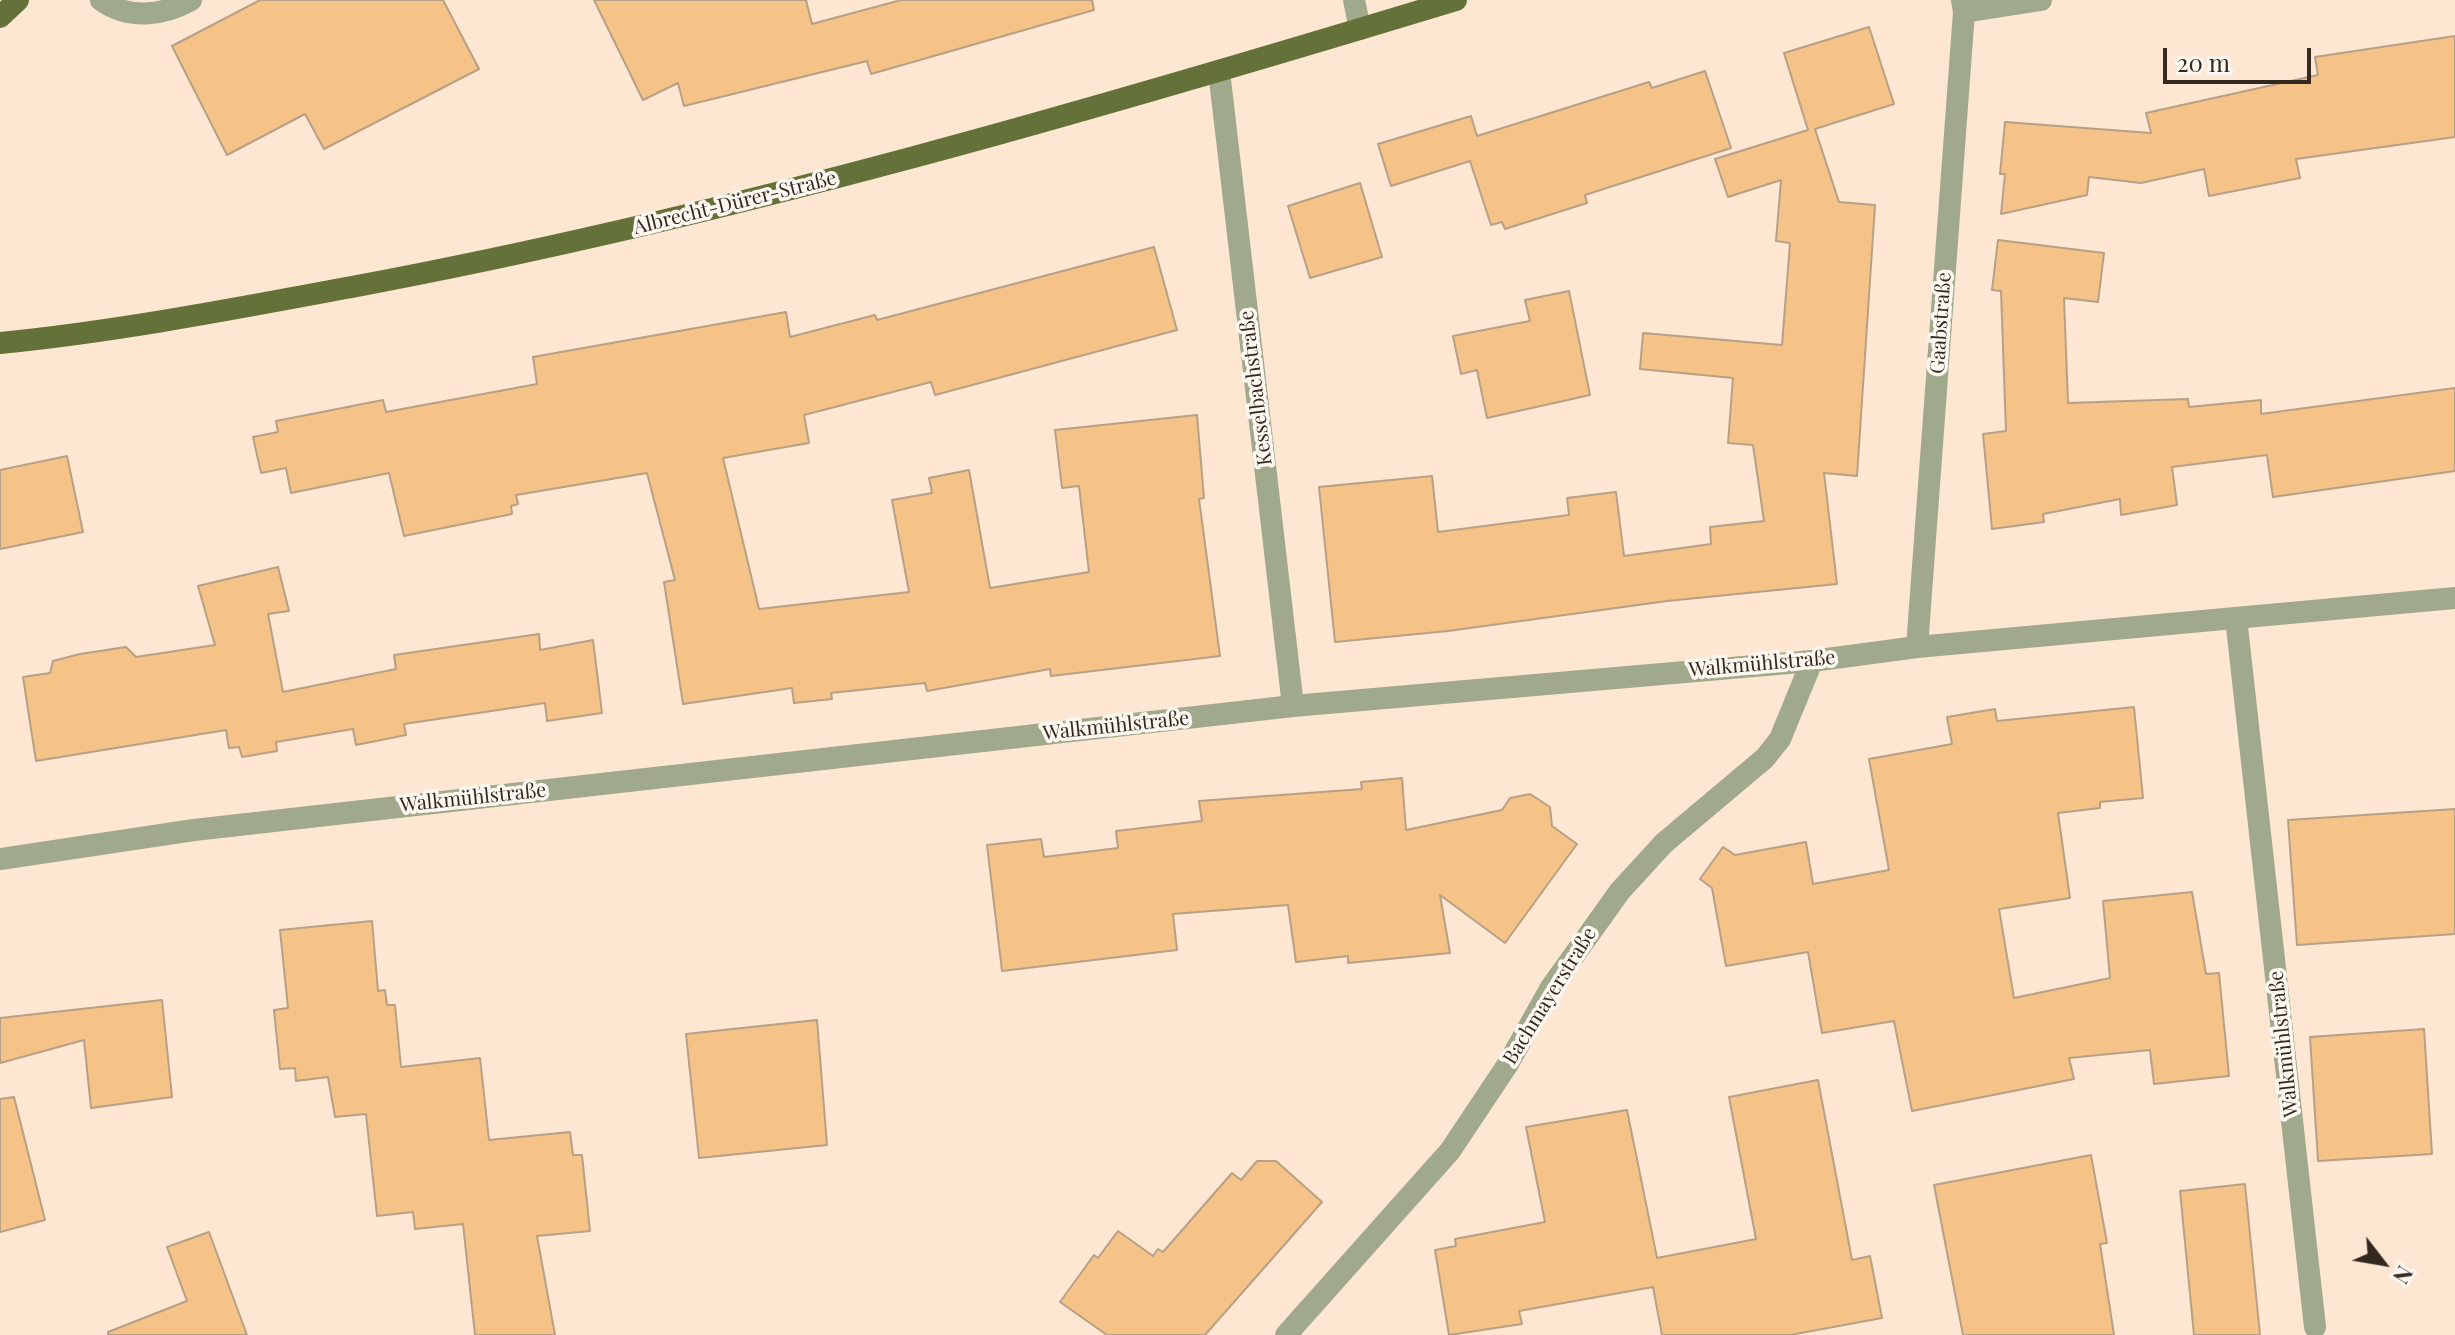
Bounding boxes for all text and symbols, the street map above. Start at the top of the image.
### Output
scale bar [2167,32,2315,82]
text: 20 m [2177,46,2230,78]
street label: Albrecht-Dürer-Straße [631,166,839,240]
street label: Gaabstraße [1925,271,1957,375]
street label: Kesselbachstraße [1235,309,1277,467]
street label: Walkmühlstraße [1688,646,1836,682]
street label: Walkmühlstraße [1041,706,1191,746]
street label: Walkmühlstraße [398,778,548,818]
street label: Bachmayerstraße [1498,923,1602,1069]
street label: Walkmühlstraße [2264,969,2304,1119]
north arrow [2343,1223,2423,1303]
text: N [2387,1261,2421,1290]

